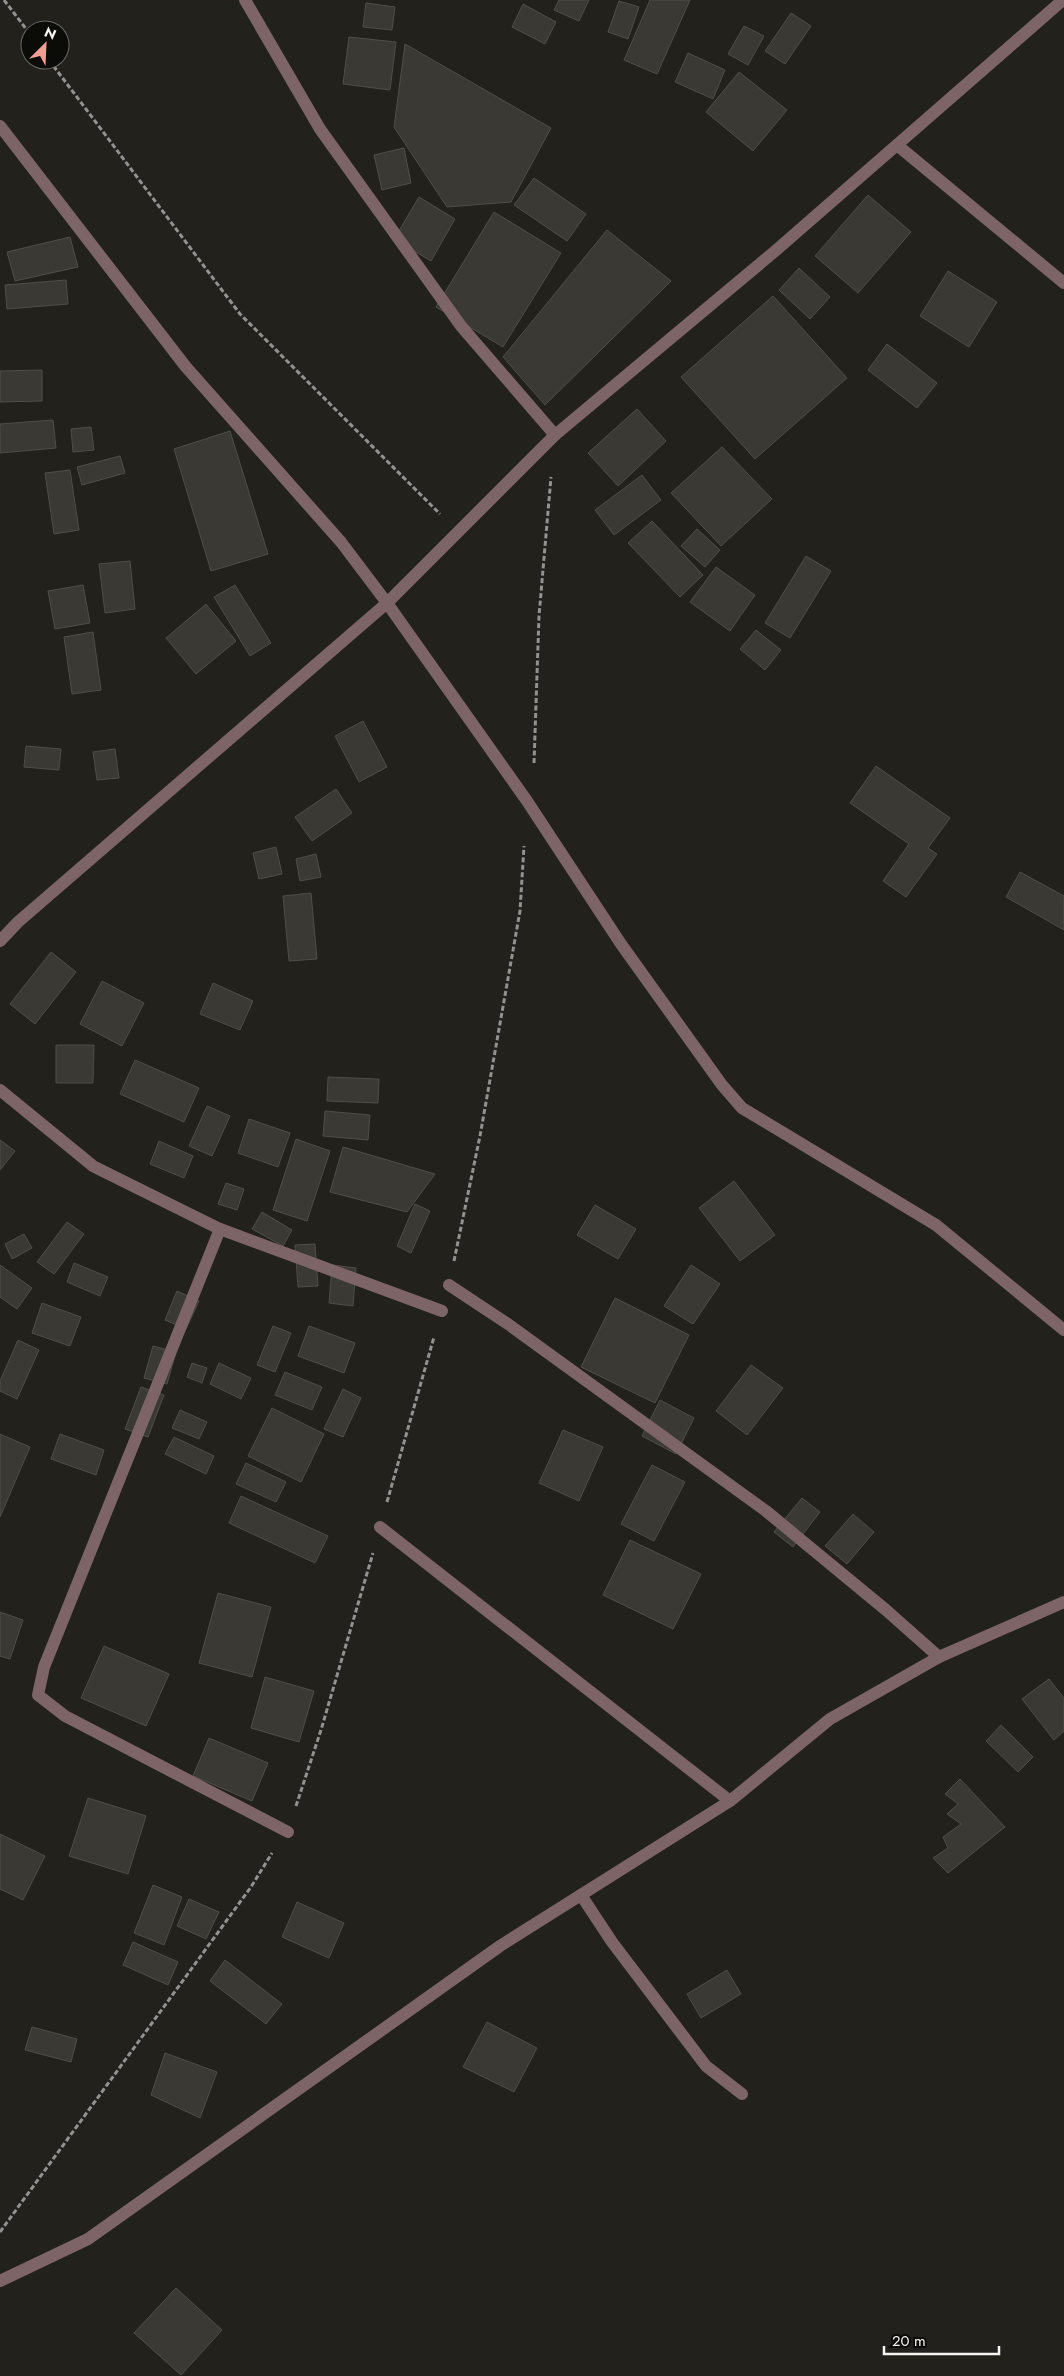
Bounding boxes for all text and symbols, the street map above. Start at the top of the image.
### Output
north arrow [20,20,70,70]
text: N [41,22,59,45]
scale bar [884,2324,999,2356]
text: 20 m [892,2330,926,2352]

